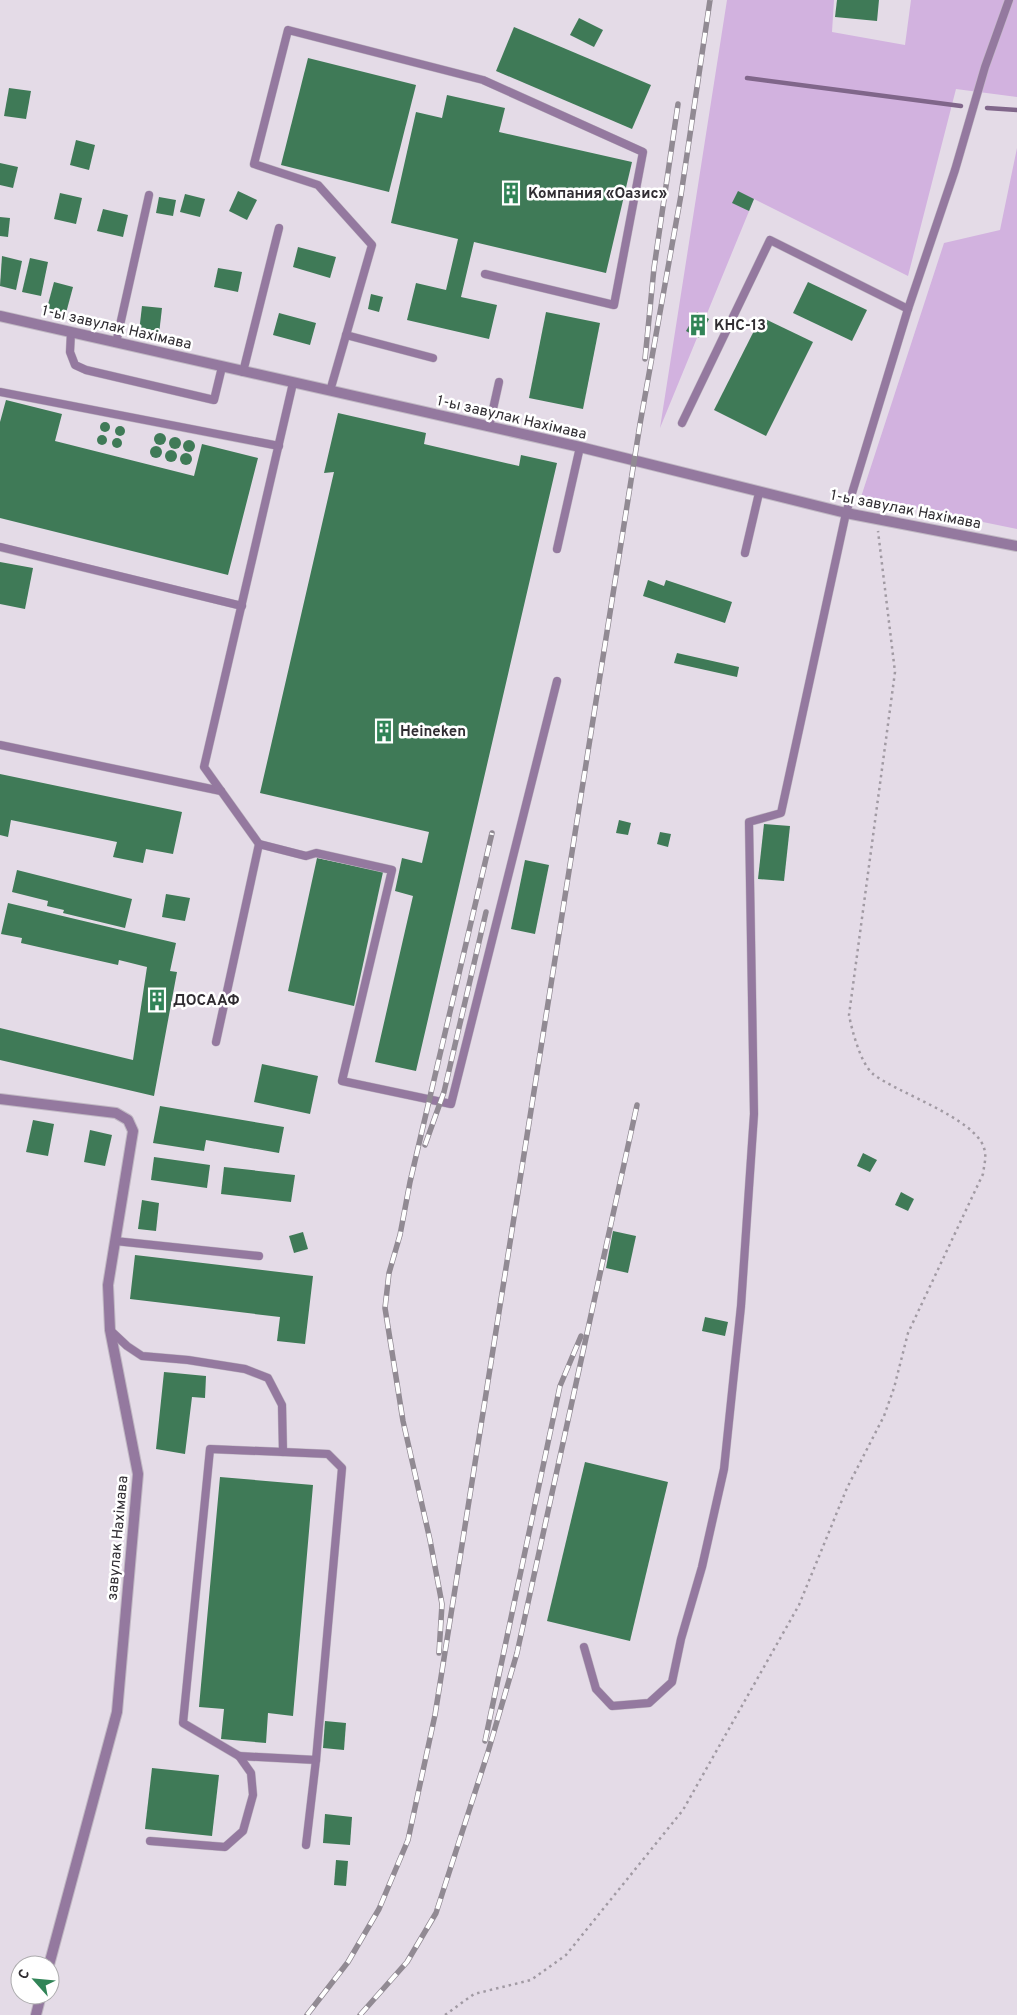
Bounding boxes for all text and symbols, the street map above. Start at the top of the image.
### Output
building icon: Компания «Оазис» [498,180,524,206]
place label: Компания «Оазис» [528,185,667,204]
street label: 1-ы завулак Нахімава [40,302,193,355]
building icon: КНС-13 [685,312,711,338]
place label: КНС-13 [714,317,766,336]
street label: 1-ы завулак Нахімава [435,392,588,445]
street label: 1-ы завулак Нахімава [829,487,983,534]
building icon: Heineken [371,718,397,744]
place label: Heineken [400,723,466,742]
building icon: ДОСААФ [144,987,170,1013]
place label: ДОСААФ [173,992,240,1011]
street label: завулак Нахімава [104,1475,133,1602]
north arrow [10,1955,60,2005]
text: С [15,1967,34,1983]

